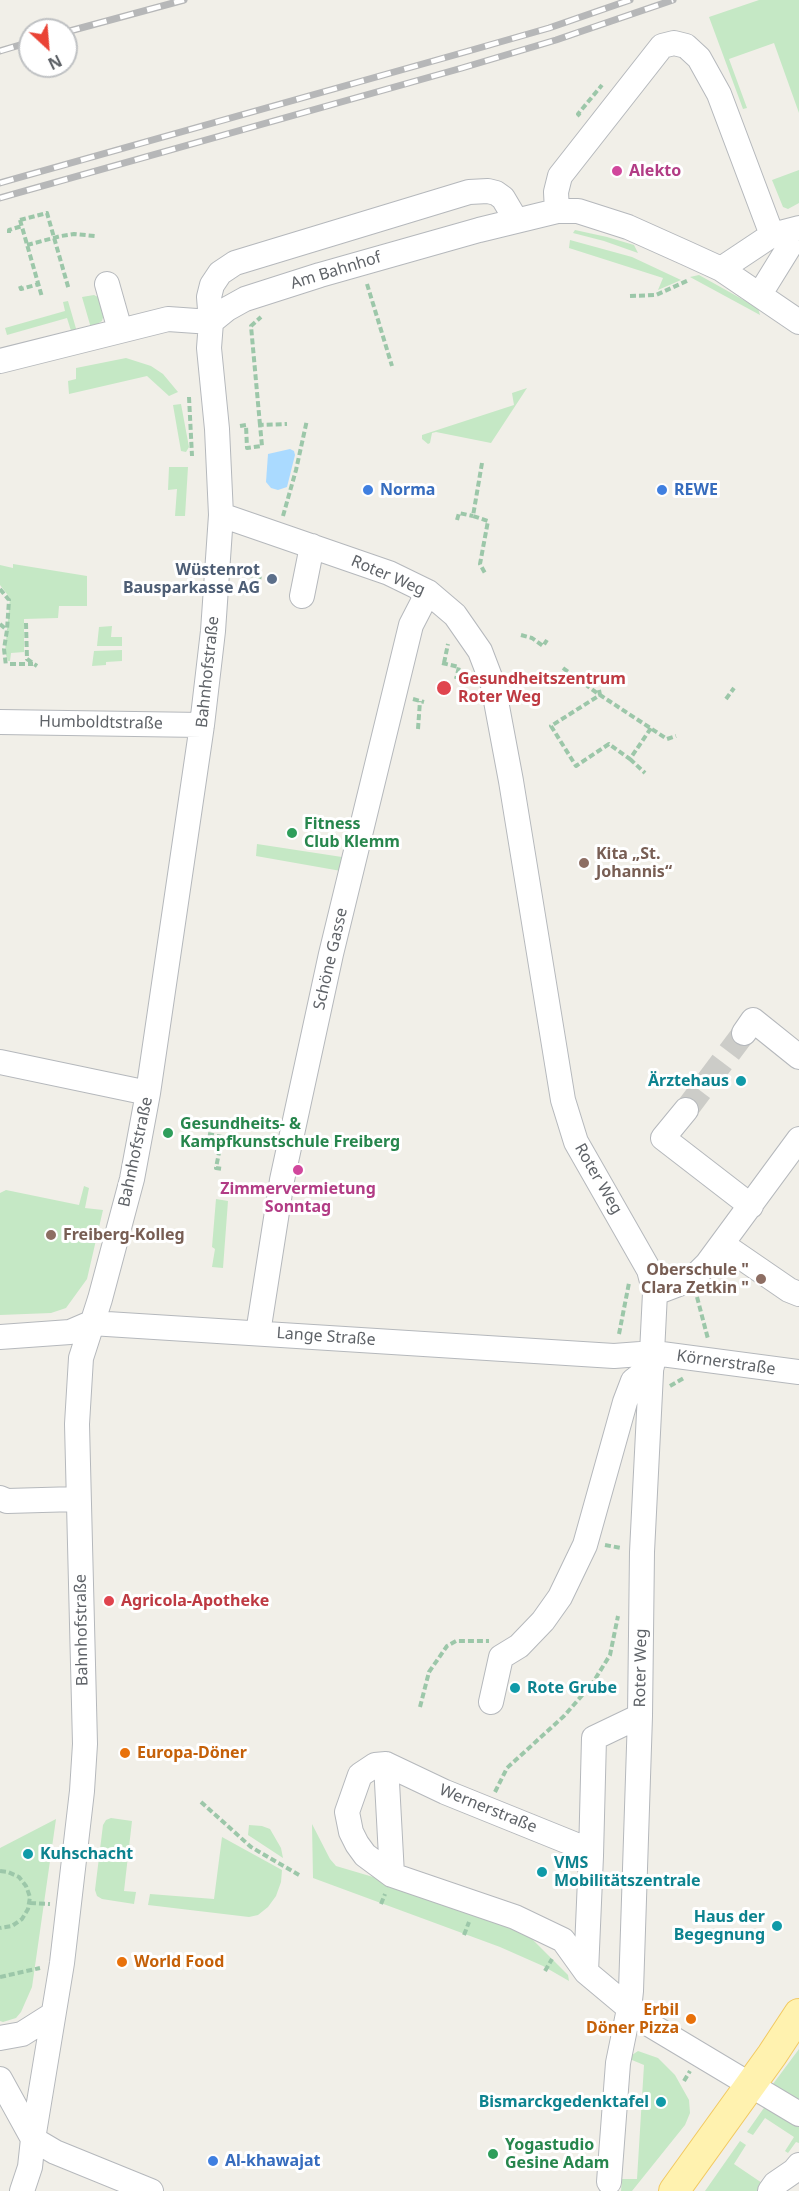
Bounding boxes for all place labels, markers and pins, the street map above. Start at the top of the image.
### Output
place label: Alekto [629,161,681,181]
marker: Alekto [610,164,624,178]
place label: Norma [380,480,435,500]
place label: REWE [674,480,718,500]
marker: Norma [361,483,375,497]
marker: REWE [655,483,669,497]
place label: Wüstenrot Bausparkasse AG [123,560,260,598]
marker: Wüstenrot Bausparkasse AG [265,572,279,586]
place label: Gesundheitszentrum Roter Weg [458,669,626,707]
marker: Gesundheitszentrum Roter Weg [435,679,453,697]
place label: Fitness Club Klemm [304,814,400,852]
marker: Fitness Club Klemm [285,826,299,840]
place label: Kita „St. Johannis“ [596,844,672,882]
marker: Kita „St. Johannis“ [577,856,591,870]
place label: Ärztehaus [648,1071,729,1091]
marker: Ärztehaus [734,1074,748,1088]
place label: Gesundheits- & Kampfkunstschule Freiberg [180,1114,400,1152]
marker: Gesundheits- & Kampfkunstschule Freiberg [161,1126,175,1140]
marker: Zimmervermietung Sonntag [291,1163,305,1177]
place label: Zimmervermietung Sonntag [220,1179,376,1217]
place label: Freiberg-Kolleg [63,1225,185,1245]
marker: Freiberg-Kolleg [44,1228,58,1242]
place label: Oberschule " Clara Zetkin " [641,1260,749,1298]
marker: Oberschule " Clara Zetkin " [754,1272,768,1286]
place label: Agricola-Apotheke [121,1591,269,1611]
marker: Agricola-Apotheke [102,1594,116,1608]
place label: Rote Grube [527,1678,617,1698]
marker: Rote Grube [508,1681,522,1695]
place label: Europa-Döner [137,1743,247,1763]
marker: Europa-Döner [118,1746,132,1760]
place label: Kuhschacht [40,1844,133,1864]
marker: Kuhschacht [21,1847,35,1861]
place label: VMS Mobilitätszentrale [554,1853,701,1891]
marker: VMS Mobilitätszentrale [535,1865,549,1879]
place label: Haus der Begegnung [674,1907,765,1945]
marker: Haus der Begegnung [770,1919,784,1933]
place label: World Food [134,1952,224,1972]
marker: World Food [115,1955,129,1969]
place label: Erbil Döner Pizza [586,2000,679,2038]
marker: Erbil Döner Pizza [684,2012,698,2026]
place label: Bismarckgedenktafel [479,2092,649,2112]
marker: Bismarckgedenktafel [654,2095,668,2109]
place label: Yogastudio Gesine Adam [505,2135,609,2173]
marker: Yogastudio Gesine Adam [486,2147,500,2161]
place label: Al-khawajat [225,2151,320,2171]
marker: Al-khawajat [206,2154,220,2168]

